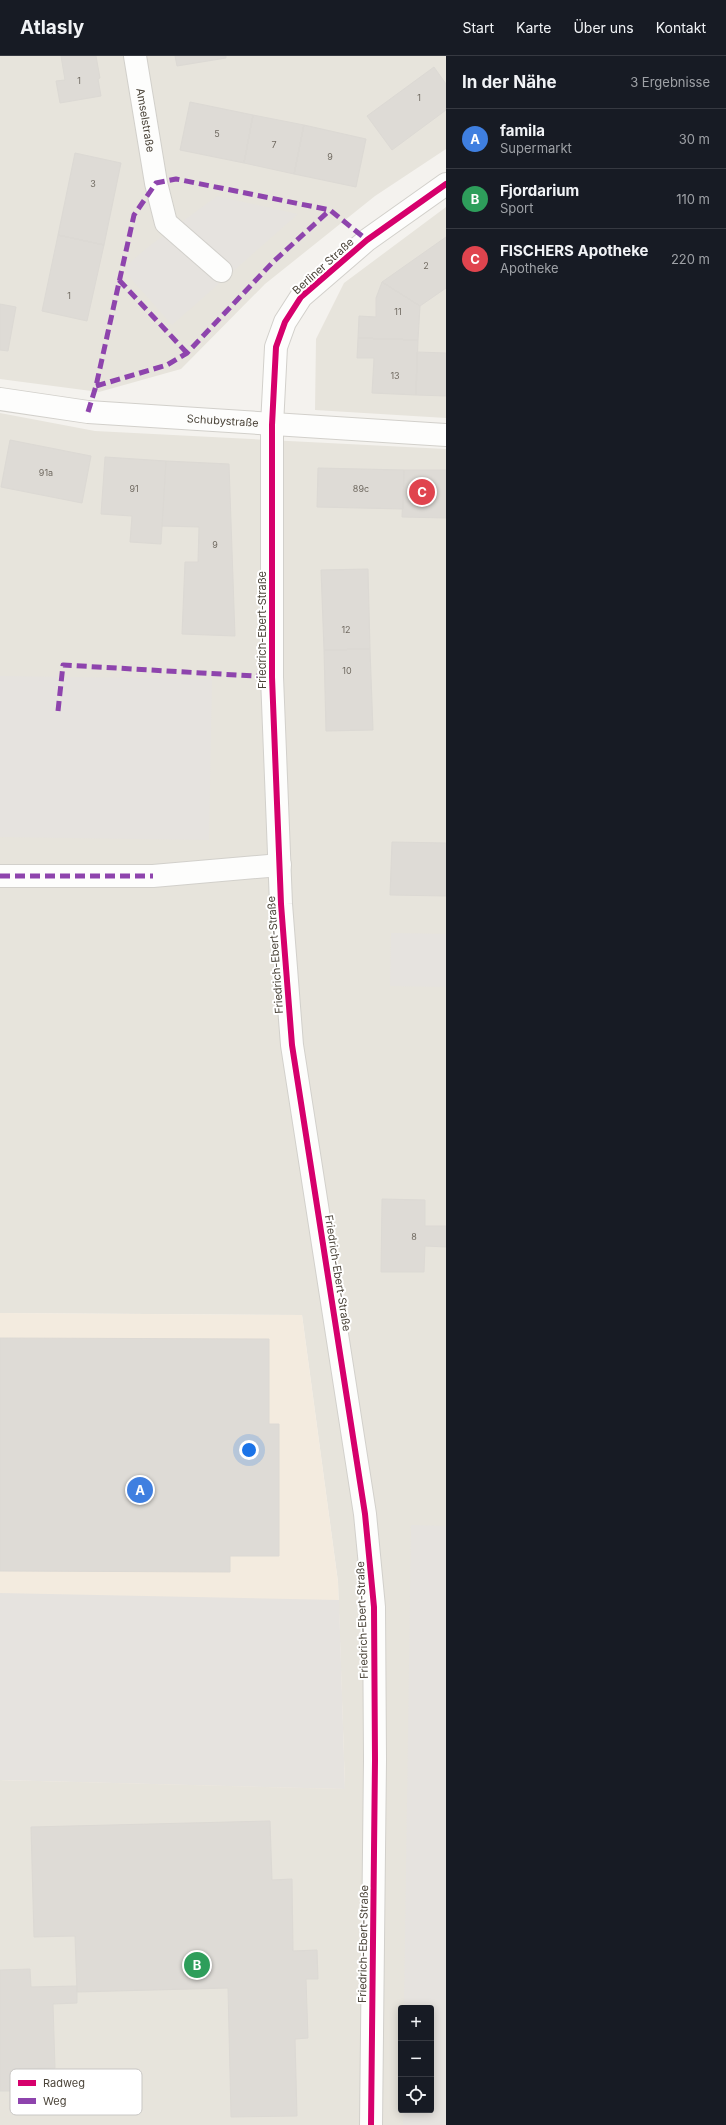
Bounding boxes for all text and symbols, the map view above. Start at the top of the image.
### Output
text: Atlasly [20,16,84,39]
text: Start [462,19,494,36]
text: Karte [516,19,551,36]
text: Über uns [573,19,634,36]
text: Kontakt [656,19,706,36]
text: In der Nähe [462,72,557,92]
text: 3 Ergebnisse [630,74,710,90]
house number: 1 [77,75,81,86]
street label: Amselstraße [133,87,158,153]
house number: 1 [417,92,421,103]
text: famila [500,121,545,140]
house number: 5 [214,128,220,139]
text: A [470,131,480,147]
text: 30 m [679,131,710,147]
house number: 7 [271,139,277,150]
text: Supermarkt [500,140,572,156]
house number: 9 [327,151,333,162]
house number: 3 [90,178,96,189]
text: Fjordarium [500,181,579,200]
text: B [471,191,479,207]
text: 110 m [676,191,710,207]
text: Sport [500,200,533,216]
street label: Berliner Straße [289,235,357,297]
text: FISCHERS Apotheke [500,241,648,260]
text: C [470,251,480,267]
text: 220 m [671,251,710,267]
house number: 2 [423,260,429,271]
text: Apotheke [500,260,559,276]
house number: 1 [67,290,71,301]
house number: 11 [394,306,402,317]
house number: 13 [390,370,400,381]
street label: Schubystraße [186,411,259,430]
house number: 91a [39,467,53,478]
pin: C [409,477,435,507]
house number: 91 [129,483,139,494]
house number: 89c [353,483,369,494]
house number: 9 [212,539,218,550]
street label: Friedrich-Ebert-Straße [255,571,269,689]
house number: 12 [341,624,351,635]
house number: 10 [342,665,352,676]
street label: Friedrich-Ebert-Straße [264,896,286,1014]
street label: Friedrich-Ebert-Straße [322,1214,354,1332]
house number: 8 [411,1231,417,1242]
your location [239,1440,259,1460]
pin: A [127,1475,153,1505]
street label: Friedrich-Ebert-Straße [353,1561,371,1679]
street label: Friedrich-Ebert-Straße [355,1885,371,2003]
pin: B [184,1950,210,1980]
map controls [398,2005,434,2113]
button: + [398,2005,434,2041]
button: − [398,2041,434,2077]
legend [10,2069,142,2115]
text: Radweg [43,2076,85,2090]
button: locate [398,2077,434,2113]
text: Weg [43,2094,66,2108]

